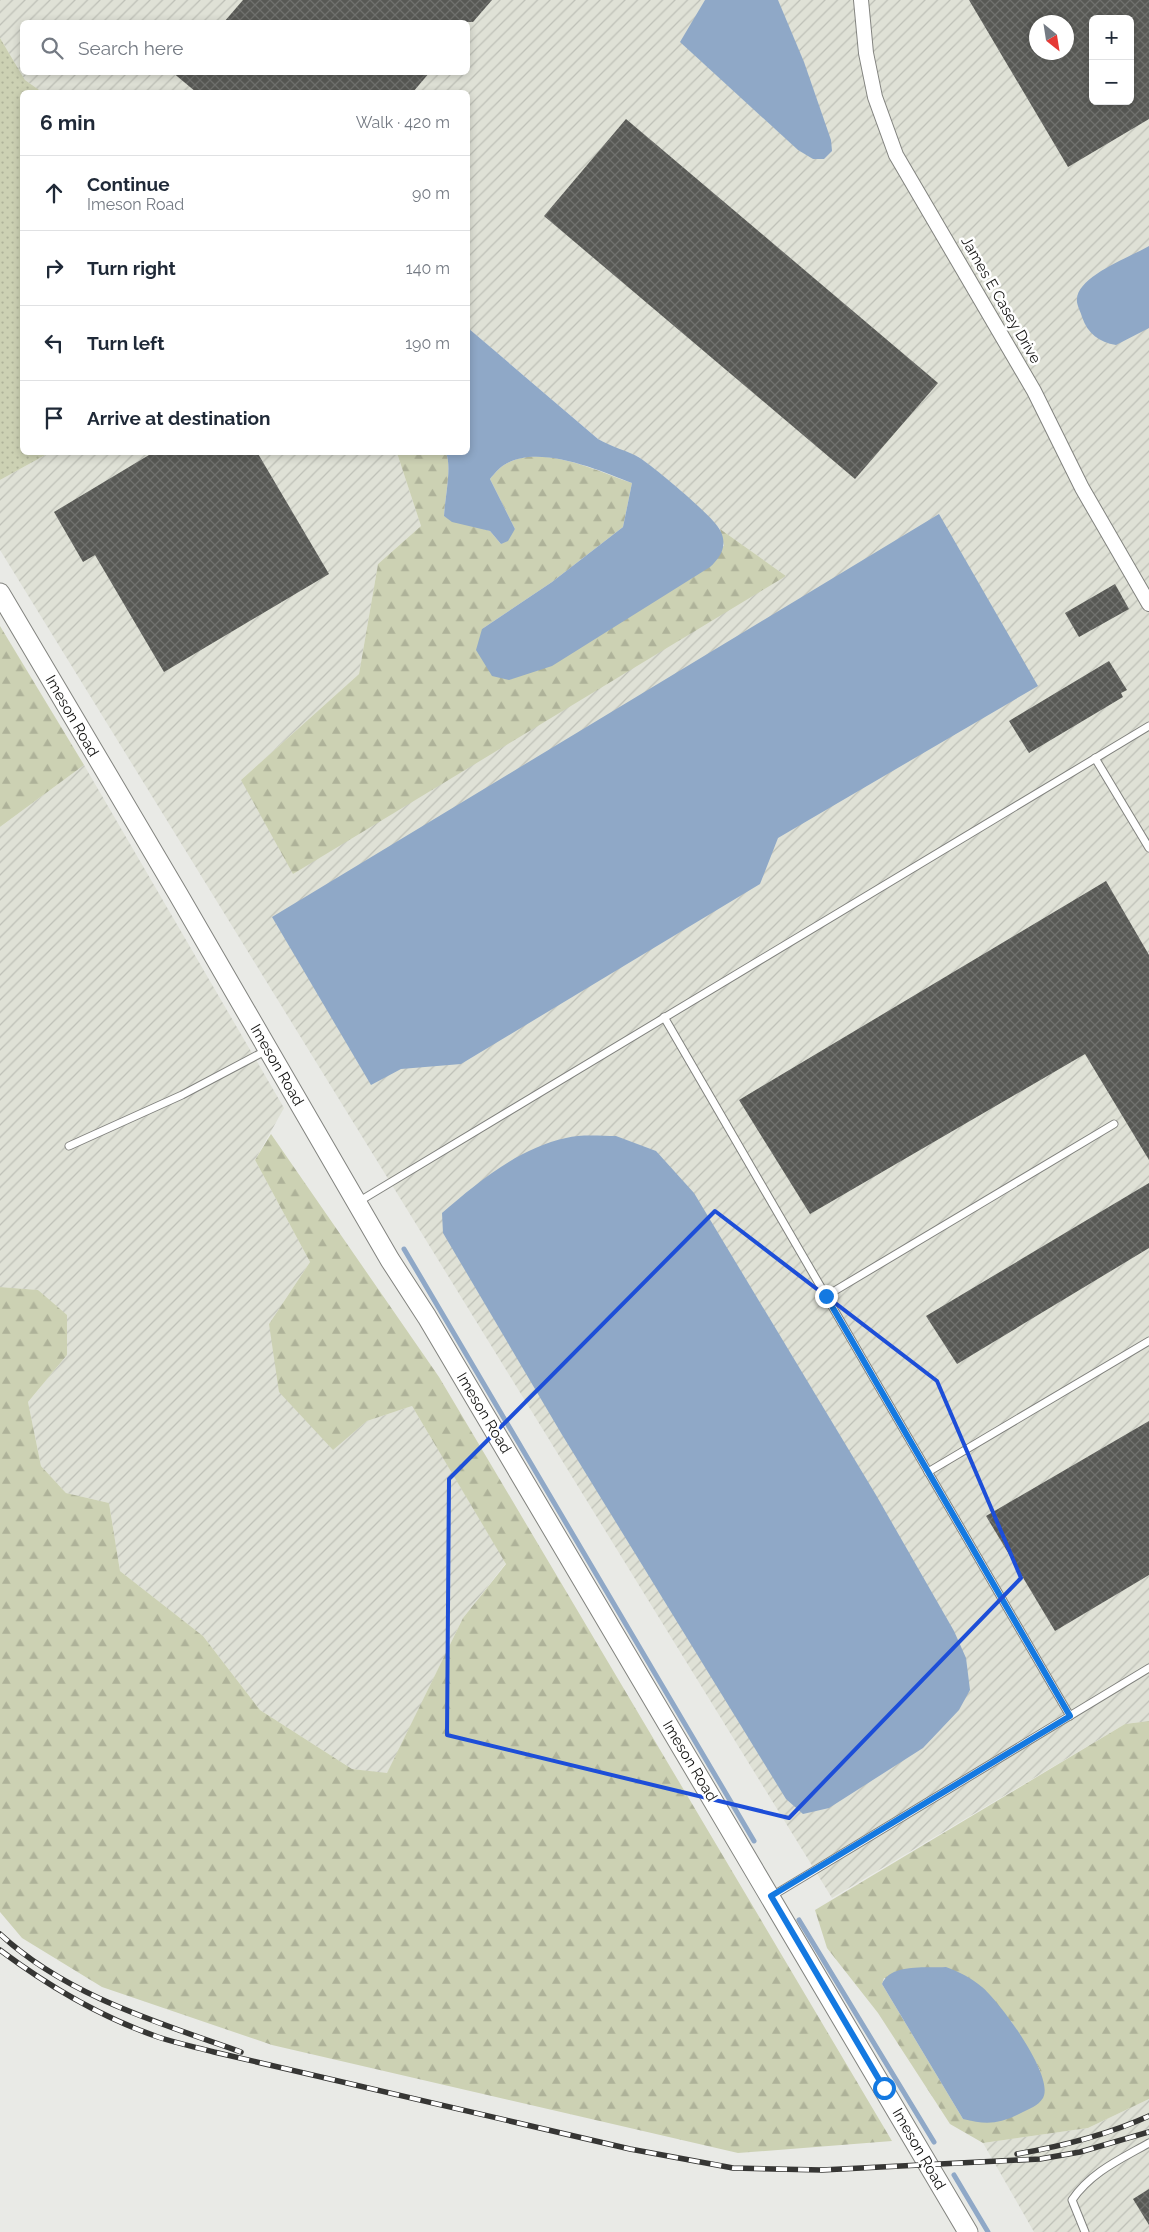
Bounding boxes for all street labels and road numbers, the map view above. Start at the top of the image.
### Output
street label: James E Casey Drive [957,233,1045,367]
street label: Imeson Road [41,672,103,760]
street label: Imeson Road [246,1021,308,1109]
street label: Imeson Road [453,1369,515,1457]
street label: Imeson Road [659,1717,721,1805]
street label: Imeson Road [888,2105,950,2193]

